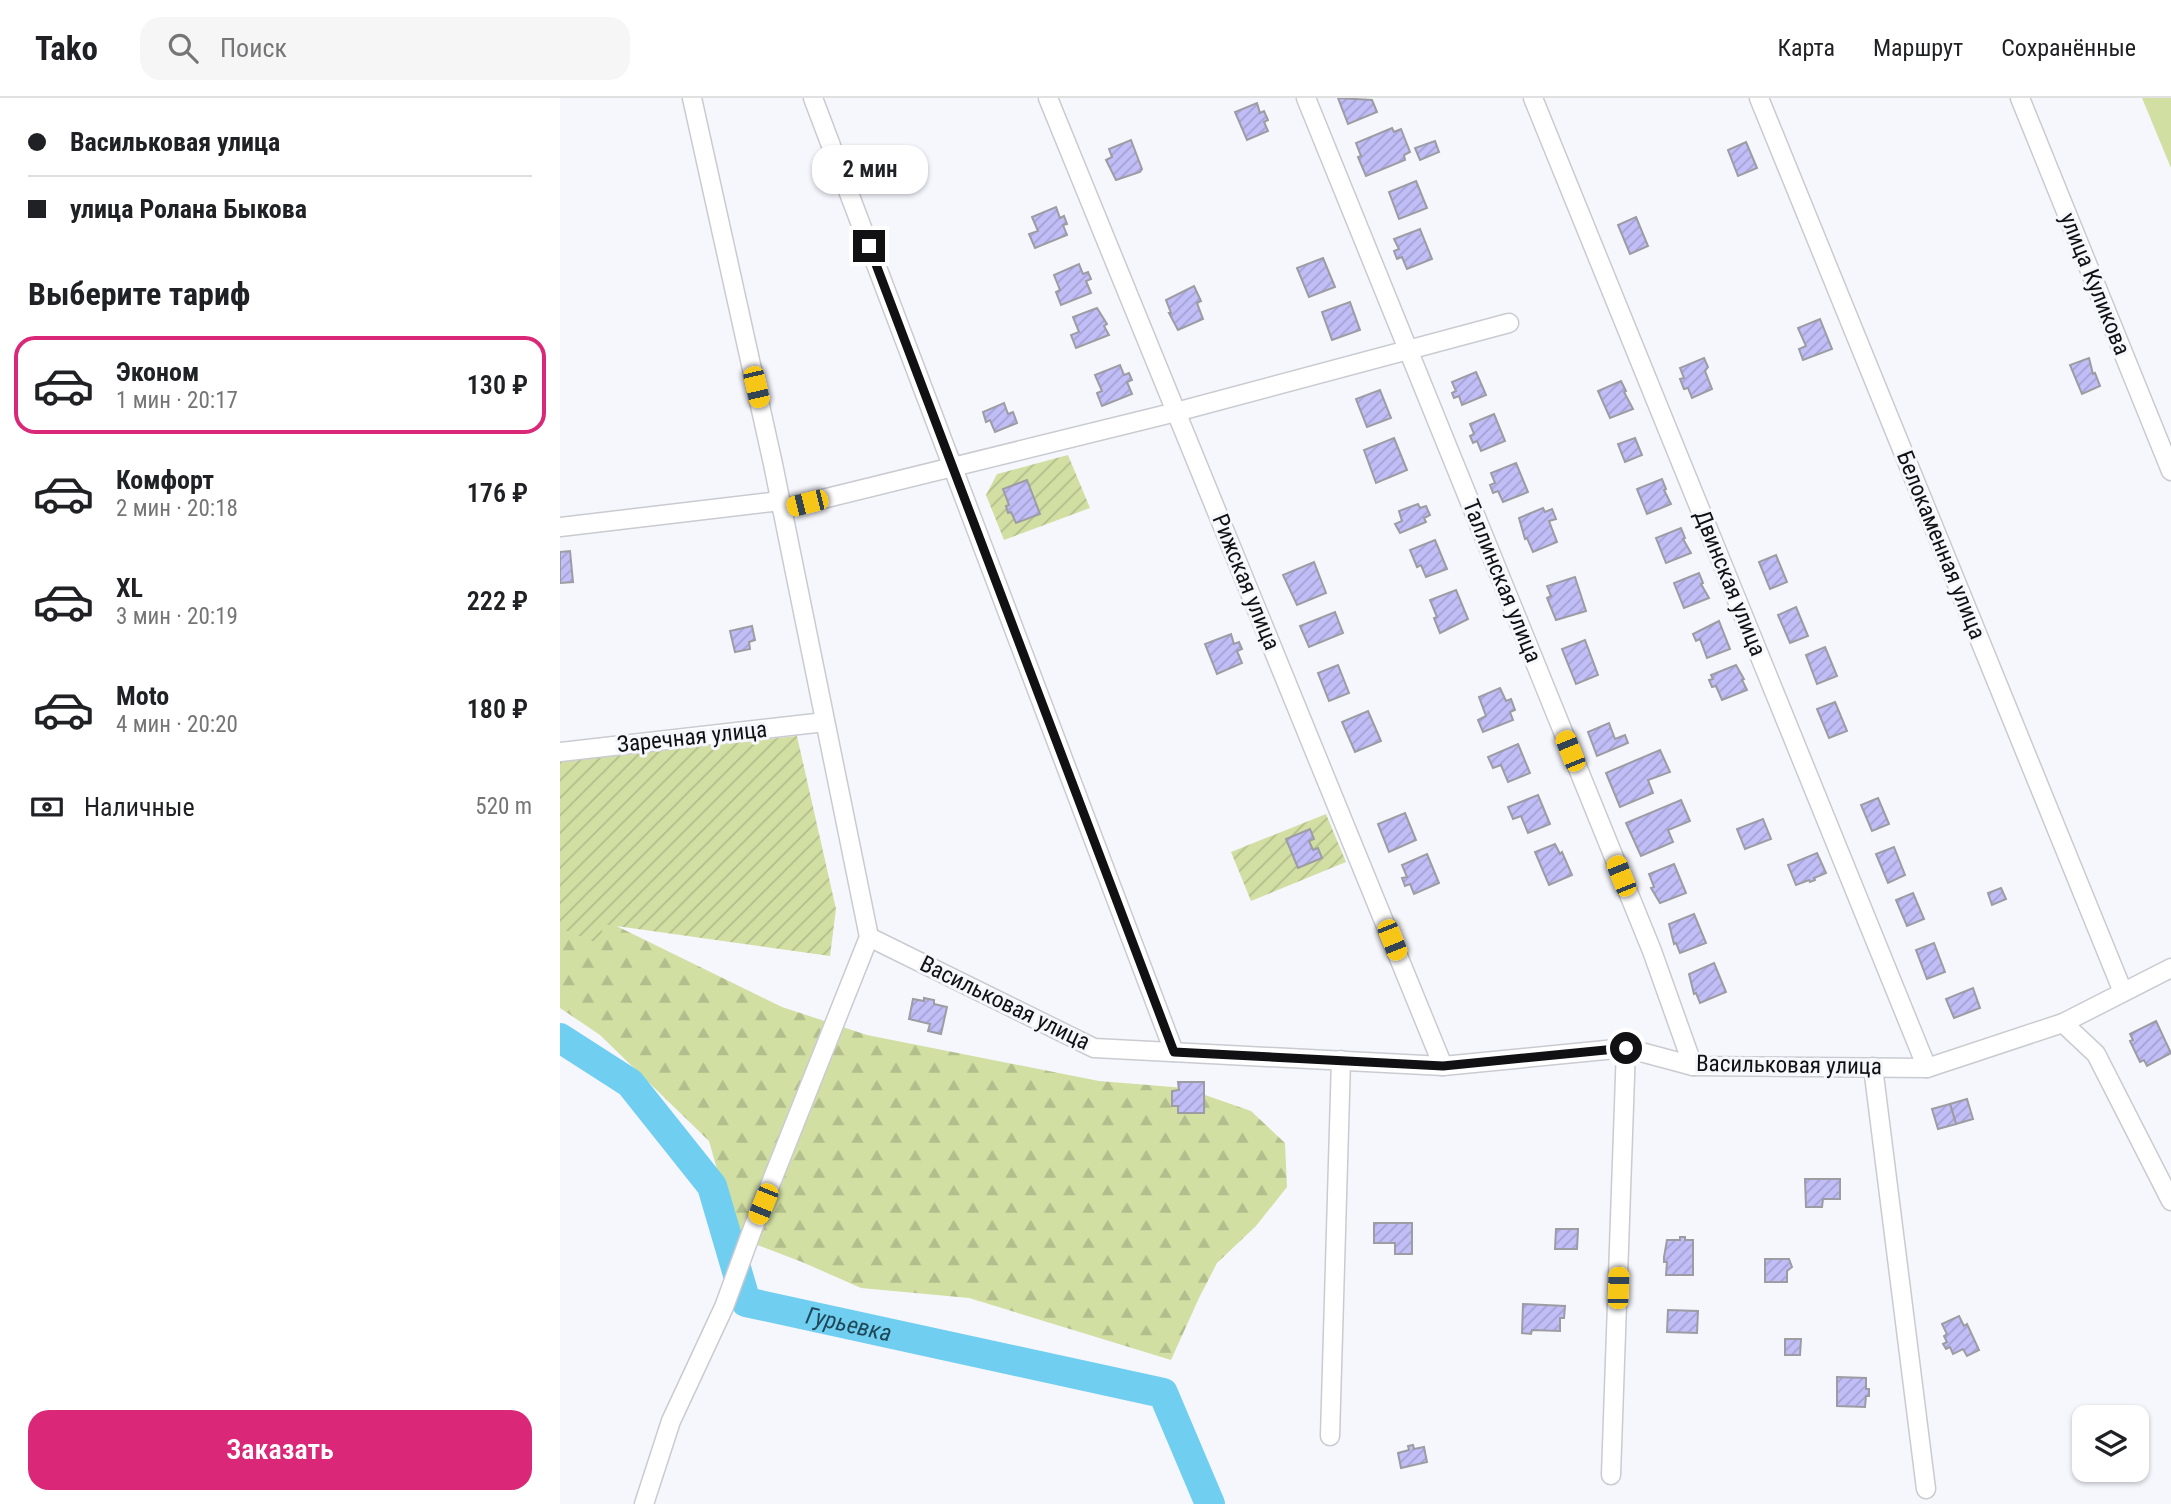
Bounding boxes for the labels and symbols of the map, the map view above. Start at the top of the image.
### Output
callout: 2 мин [811,144,927,194]
street label: улица Куликова [2054,209,2136,359]
route end [853,230,885,262]
car [742,364,771,410]
street label: Белокаменная улица [1891,447,1991,643]
car [785,488,830,518]
street label: Таллинская улица [1457,496,1547,666]
street label: Двинская улица [1688,506,1772,660]
street label: Рижская улица [1206,510,1286,654]
street label: Заречная улица [616,716,768,758]
car [1553,728,1588,774]
car [1604,853,1639,899]
car [1375,917,1410,963]
street label: Васильковая улица [916,950,1094,1056]
route start [1610,1032,1642,1064]
street label: Васильковая улица [1696,1050,1882,1080]
car [746,1181,781,1227]
car [1607,1267,1630,1309]
water label: Гурьевка [803,1301,894,1347]

